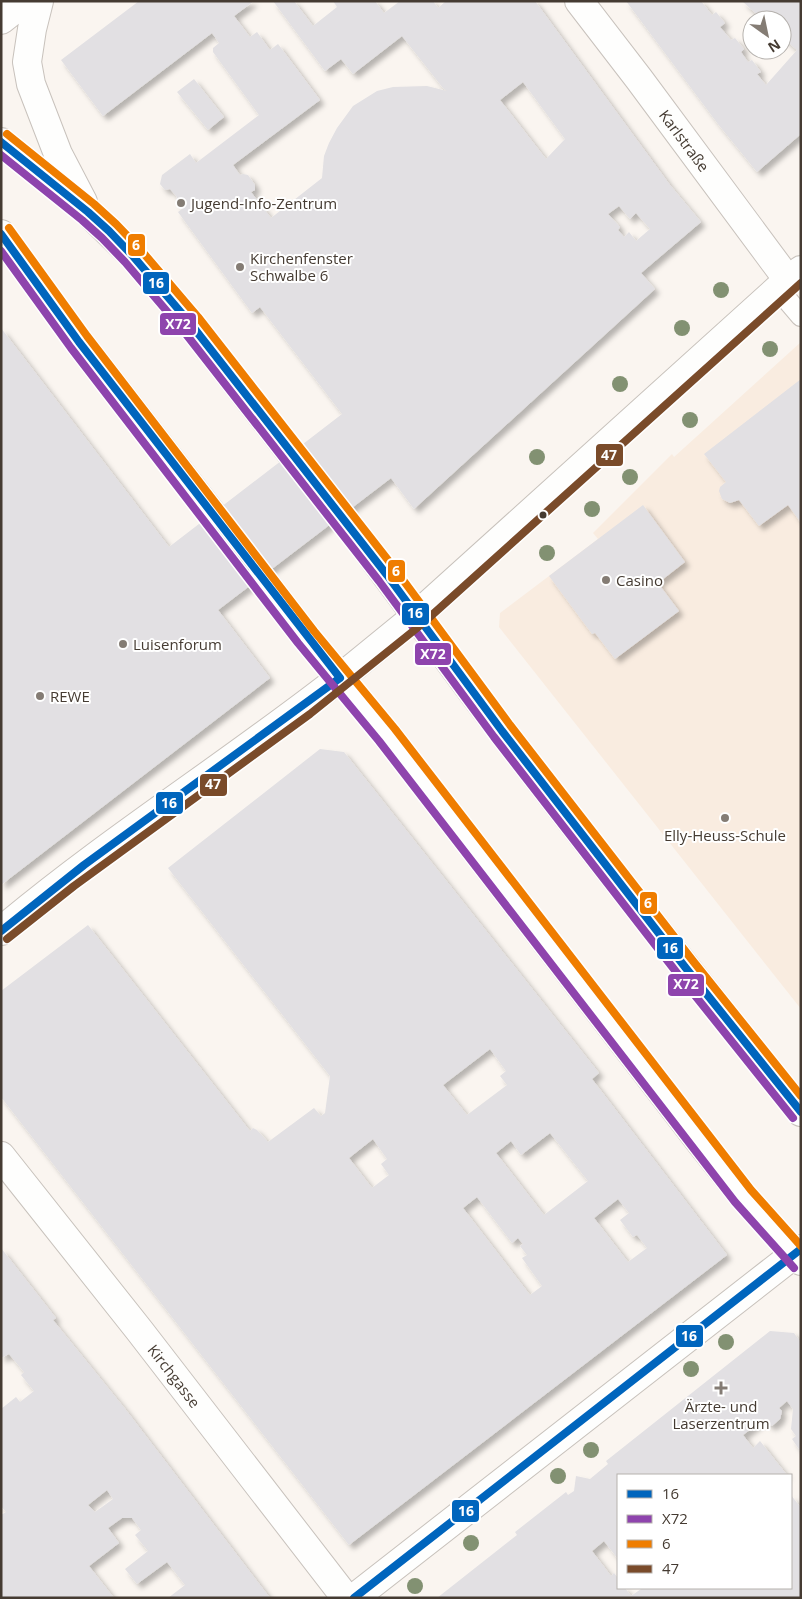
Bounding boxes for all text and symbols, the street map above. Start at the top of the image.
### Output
north arrow [742,10,792,60]
text: N [764,35,784,57]
street label: Karlstraße [655,106,714,176]
place label: Jugend-Info-Zentrum [189,193,337,213]
marker: Jugend-Info-Zentrum [175,197,187,209]
line badge: 6 [127,233,146,257]
text: 6 [132,235,140,254]
place label: Kirchenfenster Schwalbe 6 [250,248,353,285]
marker: Kirchenfenster Schwalbe 6 [234,261,246,273]
line badge: 16 [142,271,170,295]
text: 16 [148,273,164,292]
line badge: X72 [159,312,197,336]
text: X72 [165,314,191,333]
line badge: 47 [595,443,624,467]
text: 47 [601,445,617,464]
unlabelled marker [538,510,548,520]
line badge: 6 [387,559,406,583]
text: 6 [392,561,400,580]
place label: Casino [616,570,663,590]
marker: Casino [600,574,612,586]
line badge: 16 [401,602,430,626]
text: 16 [407,603,423,622]
place label: Luisenforum [133,634,222,654]
marker: Luisenforum [117,638,129,650]
line badge: X72 [414,642,452,666]
text: X72 [420,644,446,663]
place label: REWE [50,686,90,706]
marker: REWE [34,690,46,702]
line badge: 47 [199,773,228,797]
text: 47 [205,774,221,793]
line badge: 16 [155,791,184,815]
text: 16 [161,793,177,812]
marker: Elly-Heuss-Schule [719,812,731,824]
place label: Elly-Heuss-Schule [664,825,786,845]
line badge: 6 [639,891,658,915]
text: 6 [644,893,652,912]
line badge: 16 [656,936,684,960]
text: 16 [662,938,678,957]
line badge: X72 [667,973,705,997]
text: X72 [673,974,699,993]
line badge: 16 [675,1324,704,1348]
text: 16 [681,1326,697,1345]
street label: Kirchgasse [144,1340,205,1412]
marker: Ärzte- und Laserzentrum [714,1381,728,1395]
place label: Ärzte- und Laserzentrum [672,1396,770,1433]
legend [617,1474,792,1589]
text: 16 [662,1483,679,1503]
line badge: 16 [451,1499,480,1523]
text: 16 [458,1501,474,1520]
text: X72 [662,1508,688,1528]
text: 6 [662,1533,671,1553]
text: 47 [662,1558,679,1578]

